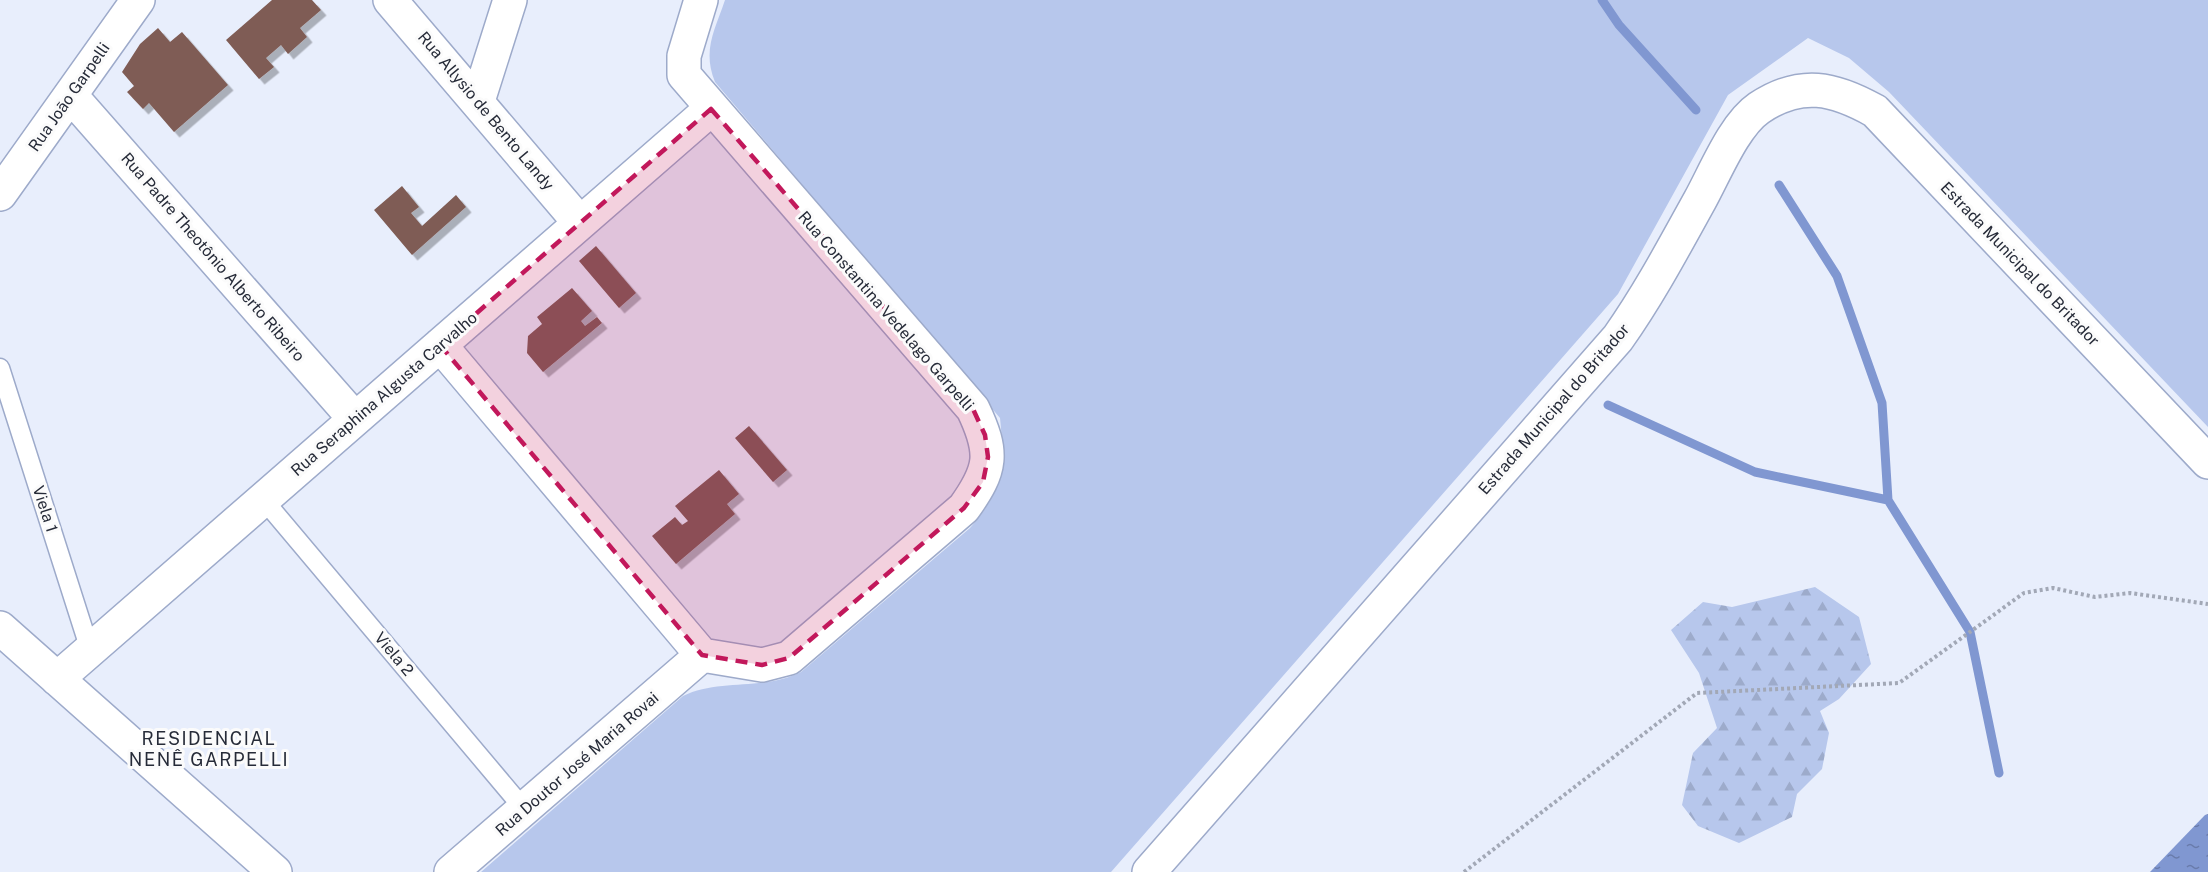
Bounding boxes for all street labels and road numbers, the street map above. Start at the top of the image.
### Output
street label: Rua Allysio de Bento Landy [414,28,558,195]
street label: Rua João Garpelli [24,39,114,155]
street label: Rua Padre Theotônio Alberto Ribeiro [117,149,309,365]
street label: Estrada Municipal do Britador [1937,178,2103,350]
street label: Rua Constantina Vedelago Garpelli [794,207,978,415]
street label: Rua Seraphina Algusta Carvalho [287,308,481,480]
street label: Estrada Municipal do Britador [1475,320,1633,498]
street label: Viela 1 [29,483,61,535]
street label: Viela 2 [370,628,418,680]
street label: Rua Doutor José Maria Rovai [492,688,662,840]

